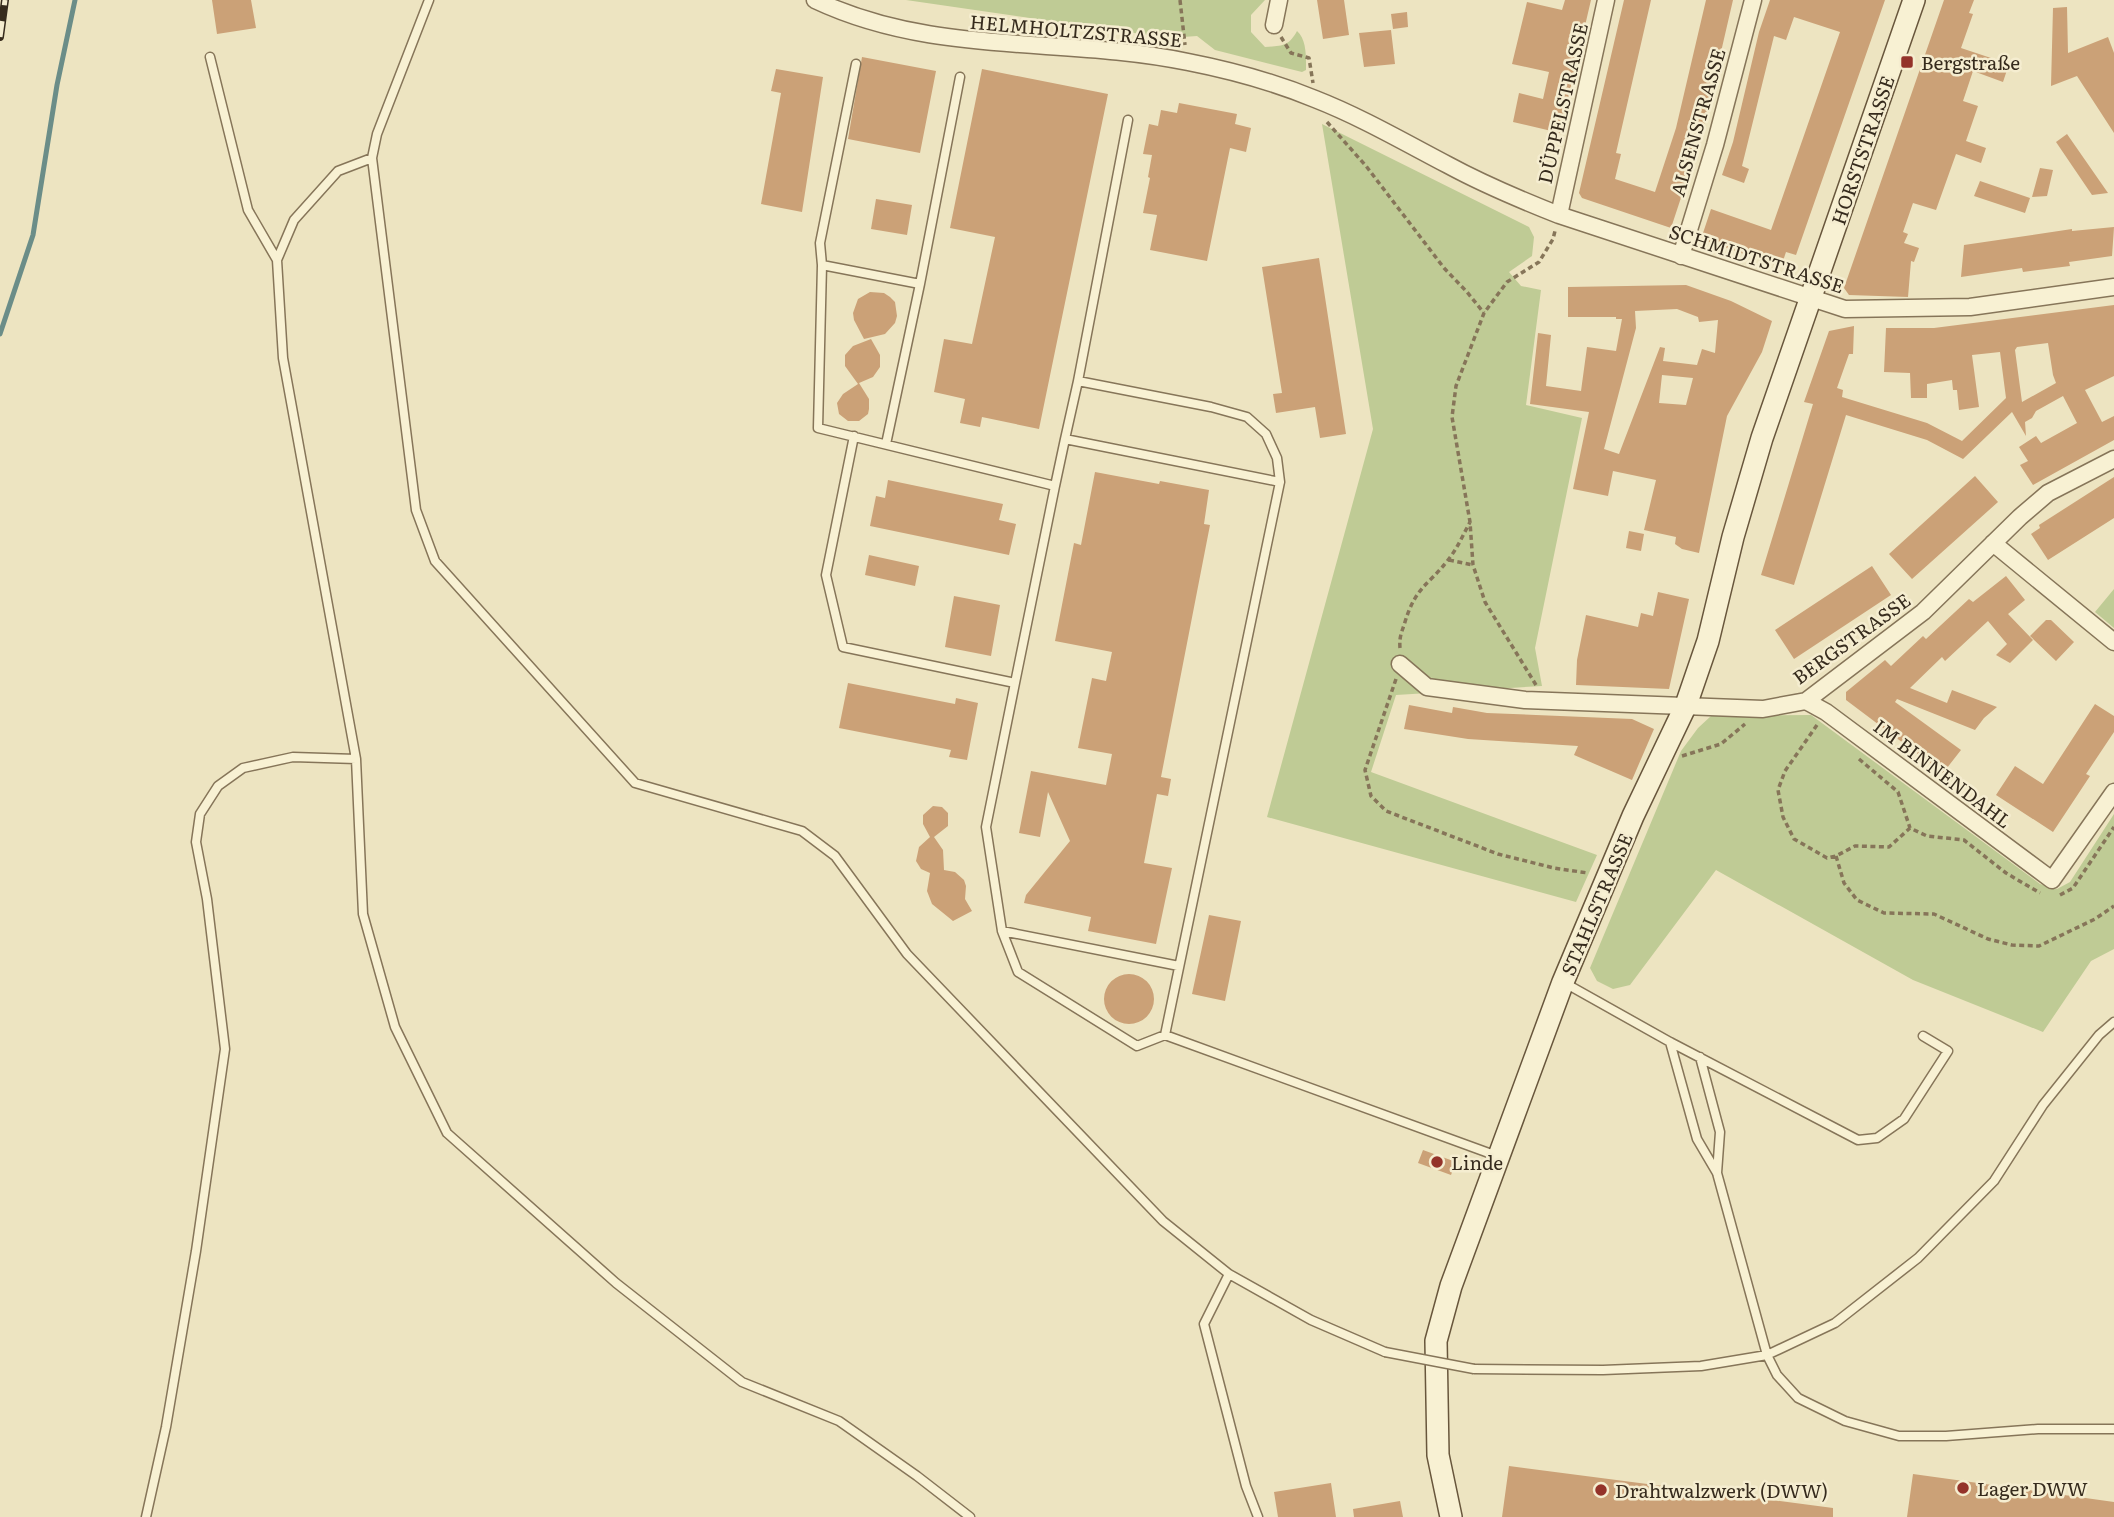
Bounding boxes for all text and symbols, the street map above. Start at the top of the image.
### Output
street label: HELMHOLTZSTRASSE [969,7,1183,53]
street label: DÜPPELSTRASSE [1530,20,1594,186]
street label: ALSENSTRASSE [1662,45,1732,199]
place label: Bergstraße [1921,48,2020,76]
marker: Bergstraße [1899,54,1915,70]
street label: HORSTSTRASSE [1823,72,1901,228]
street label: SCHMIDTSTRASSE [1666,216,1848,300]
street label: BERGSTRASSE [1786,586,1916,690]
street label: IM BINNENDAHL [1868,712,2018,834]
street label: STAHLSTRASSE [1553,828,1639,980]
place label: Linde [1451,1148,1503,1176]
marker: Linde [1429,1154,1445,1170]
place label: Lager DWW [1977,1474,2088,1502]
place label: Drahtwalzwerk (DWW) [1615,1476,1828,1504]
marker: Lager DWW [1955,1480,1971,1496]
marker: Drahtwalzwerk (DWW) [1593,1482,1609,1498]

